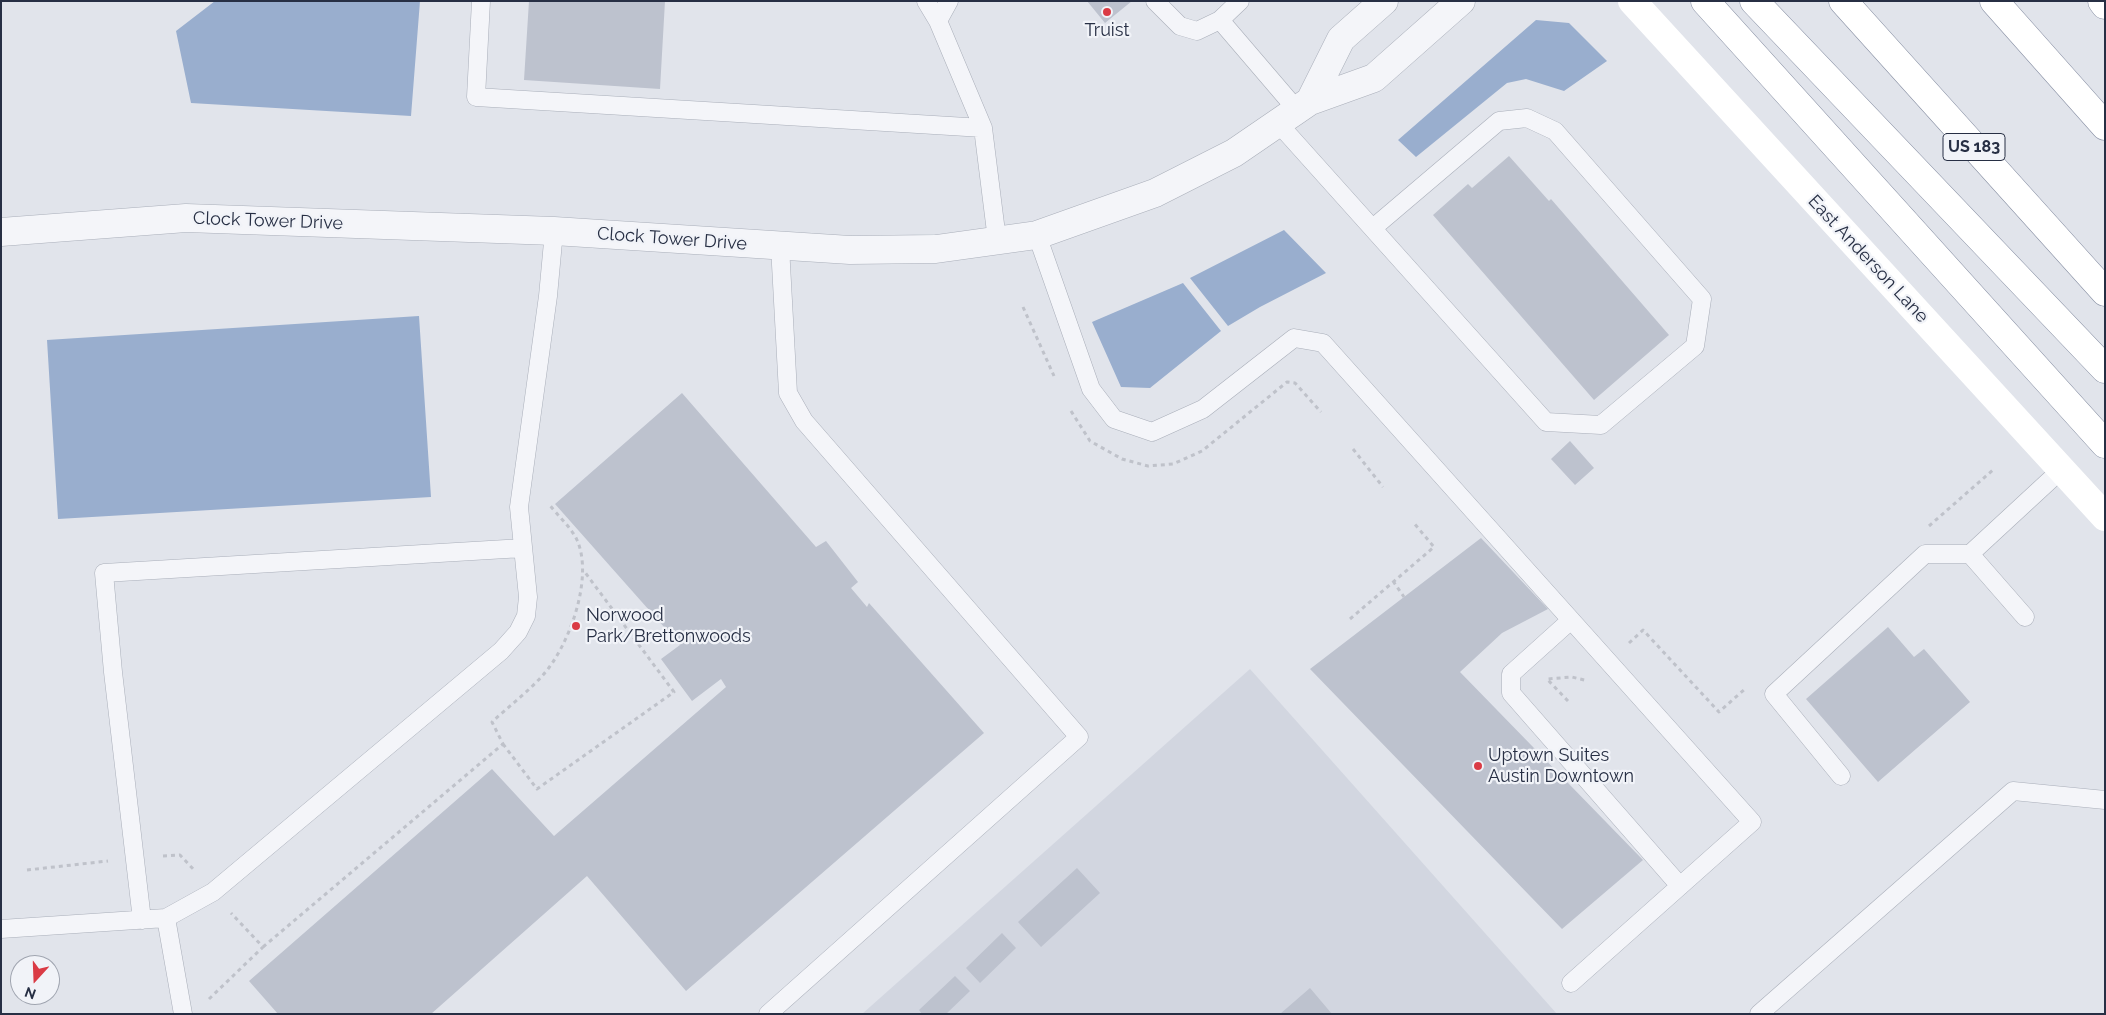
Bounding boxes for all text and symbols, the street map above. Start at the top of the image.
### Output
marker: Truist [1101,6,1113,18]
place label: Truist [1084,20,1130,42]
road number: US 183 [1943,134,2005,160]
street label: East Anderson Lane [1803,191,1933,327]
street label: Clock Tower Drive [193,208,343,234]
street label: Clock Tower Drive [596,223,748,255]
place label: Norwood Park/Brettonwoods [586,605,751,648]
marker: Norwood Park/Brettonwoods [570,620,582,632]
place label: Uptown Suites Austin Downtown [1488,745,1634,788]
marker: Uptown Suites Austin Downtown [1472,760,1484,772]
north arrow [10,955,60,1005]
text: N [22,984,38,1003]

